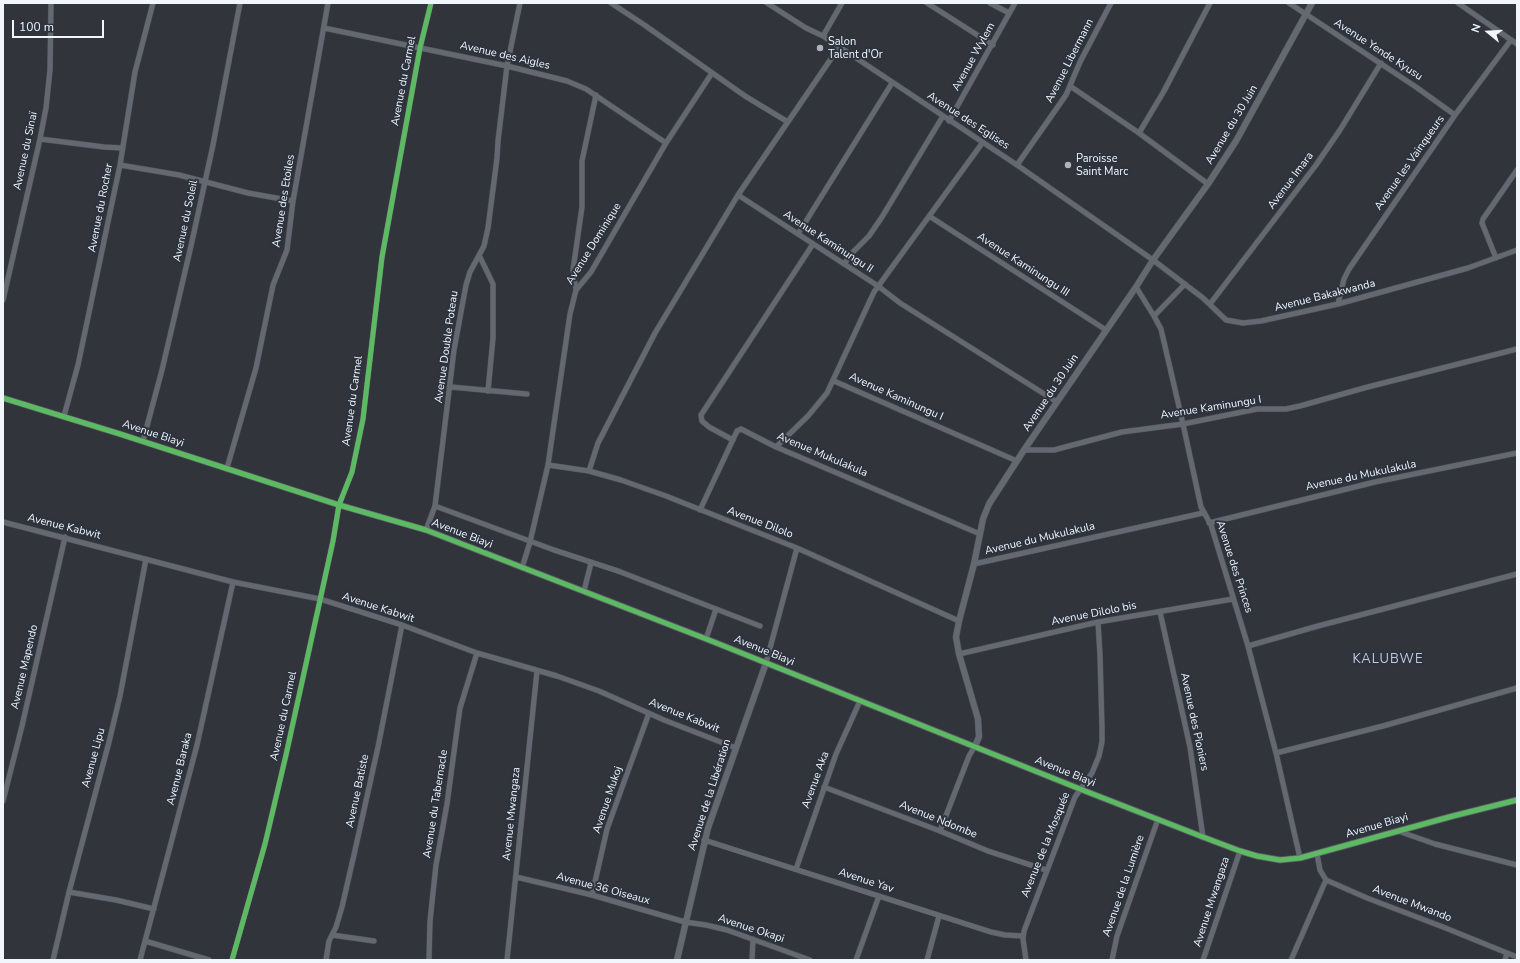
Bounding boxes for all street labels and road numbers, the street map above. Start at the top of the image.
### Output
street label: Avenue Yende Kyusu [1331,16,1425,84]
street label: Avenue Libermann [1043,17,1097,105]
street label: Avenue Wylem [950,20,998,94]
street label: Avenue du Carmel [389,35,419,127]
street label: Avenue des Aigles [459,39,551,73]
street label: Avenue du 30 Juin [1203,83,1261,167]
street label: Avenue des Eglises [924,89,1012,153]
street label: Avenue du Sinaï [11,111,41,191]
street label: Avenue les Vainqueurs [1372,113,1448,213]
street label: Avenue Imara [1265,150,1317,212]
street label: Avenue des Etoiles [270,154,298,248]
street label: Avenue du Rocher [86,162,116,254]
street label: Avenue du Soleil [171,179,201,263]
street label: Avenue Dominique [564,201,624,287]
street label: Avenue Kaminungu II [781,208,875,276]
street label: Avenue Kaminungu III [974,230,1072,300]
street label: Avenue Bakakwanda [1273,277,1377,315]
street label: Avenue Double Poteau [433,290,461,404]
street label: Avenue du 30 Juin [1020,352,1082,434]
street label: Avenue du Carmel [340,355,366,447]
street label: Avenue Kaminungu I [847,370,945,424]
street label: Avenue Kaminungu I [1160,394,1262,422]
street label: Avenue Biayi [120,418,186,450]
street label: Avenue Mukulakula [775,430,869,480]
street label: Avenue du Mukulakula [1304,458,1418,494]
street label: Avenue Dilolo [725,504,795,542]
street label: Avenue Kabwit [26,512,102,542]
street label: Avenue Biayi [430,516,494,552]
street label: Avenue des Princes [1213,519,1255,615]
street label: Avenue du Mukulakula [984,520,1096,558]
street label: Avenue Kabwit [340,590,416,626]
street label: Avenue Dilolo bis [1050,599,1138,629]
street label: Avenue Mapendo [9,623,41,711]
street label: Avenue Biayi [732,633,796,669]
street label: Avenue du Carmel [268,670,300,762]
street label: Avenue des Pioniers [1177,672,1211,772]
street label: Avenue Kabwit [647,696,721,736]
street label: Avenue Lipu [80,727,108,789]
street label: Avenue Baraka [165,731,195,807]
street label: Avenue de la Libération [686,738,734,852]
street label: Avenue du Tabernacle [421,749,451,859]
street label: Avenue Aka [800,750,832,810]
street label: Avenue Batiste [344,753,372,829]
street label: Avenue Biayi [1033,754,1097,790]
street label: Avenue Mukoj [590,765,626,835]
street label: Avenue Mwangaza [501,767,523,861]
street label: Avenue de la Mosquée [1019,790,1073,900]
street label: Avenue Ndombe [897,798,979,842]
street label: Avenue Biayi [1344,811,1410,841]
street label: Avenue de la Lumière [1100,833,1148,939]
street label: Avenue Mwangaza [1191,855,1233,949]
street label: Avenue Yav [837,866,895,896]
street label: Avenue 36 Oiseaux [555,870,651,908]
street label: Avenue Mwando [1371,883,1453,925]
street label: Avenue Okapi [716,912,786,946]

